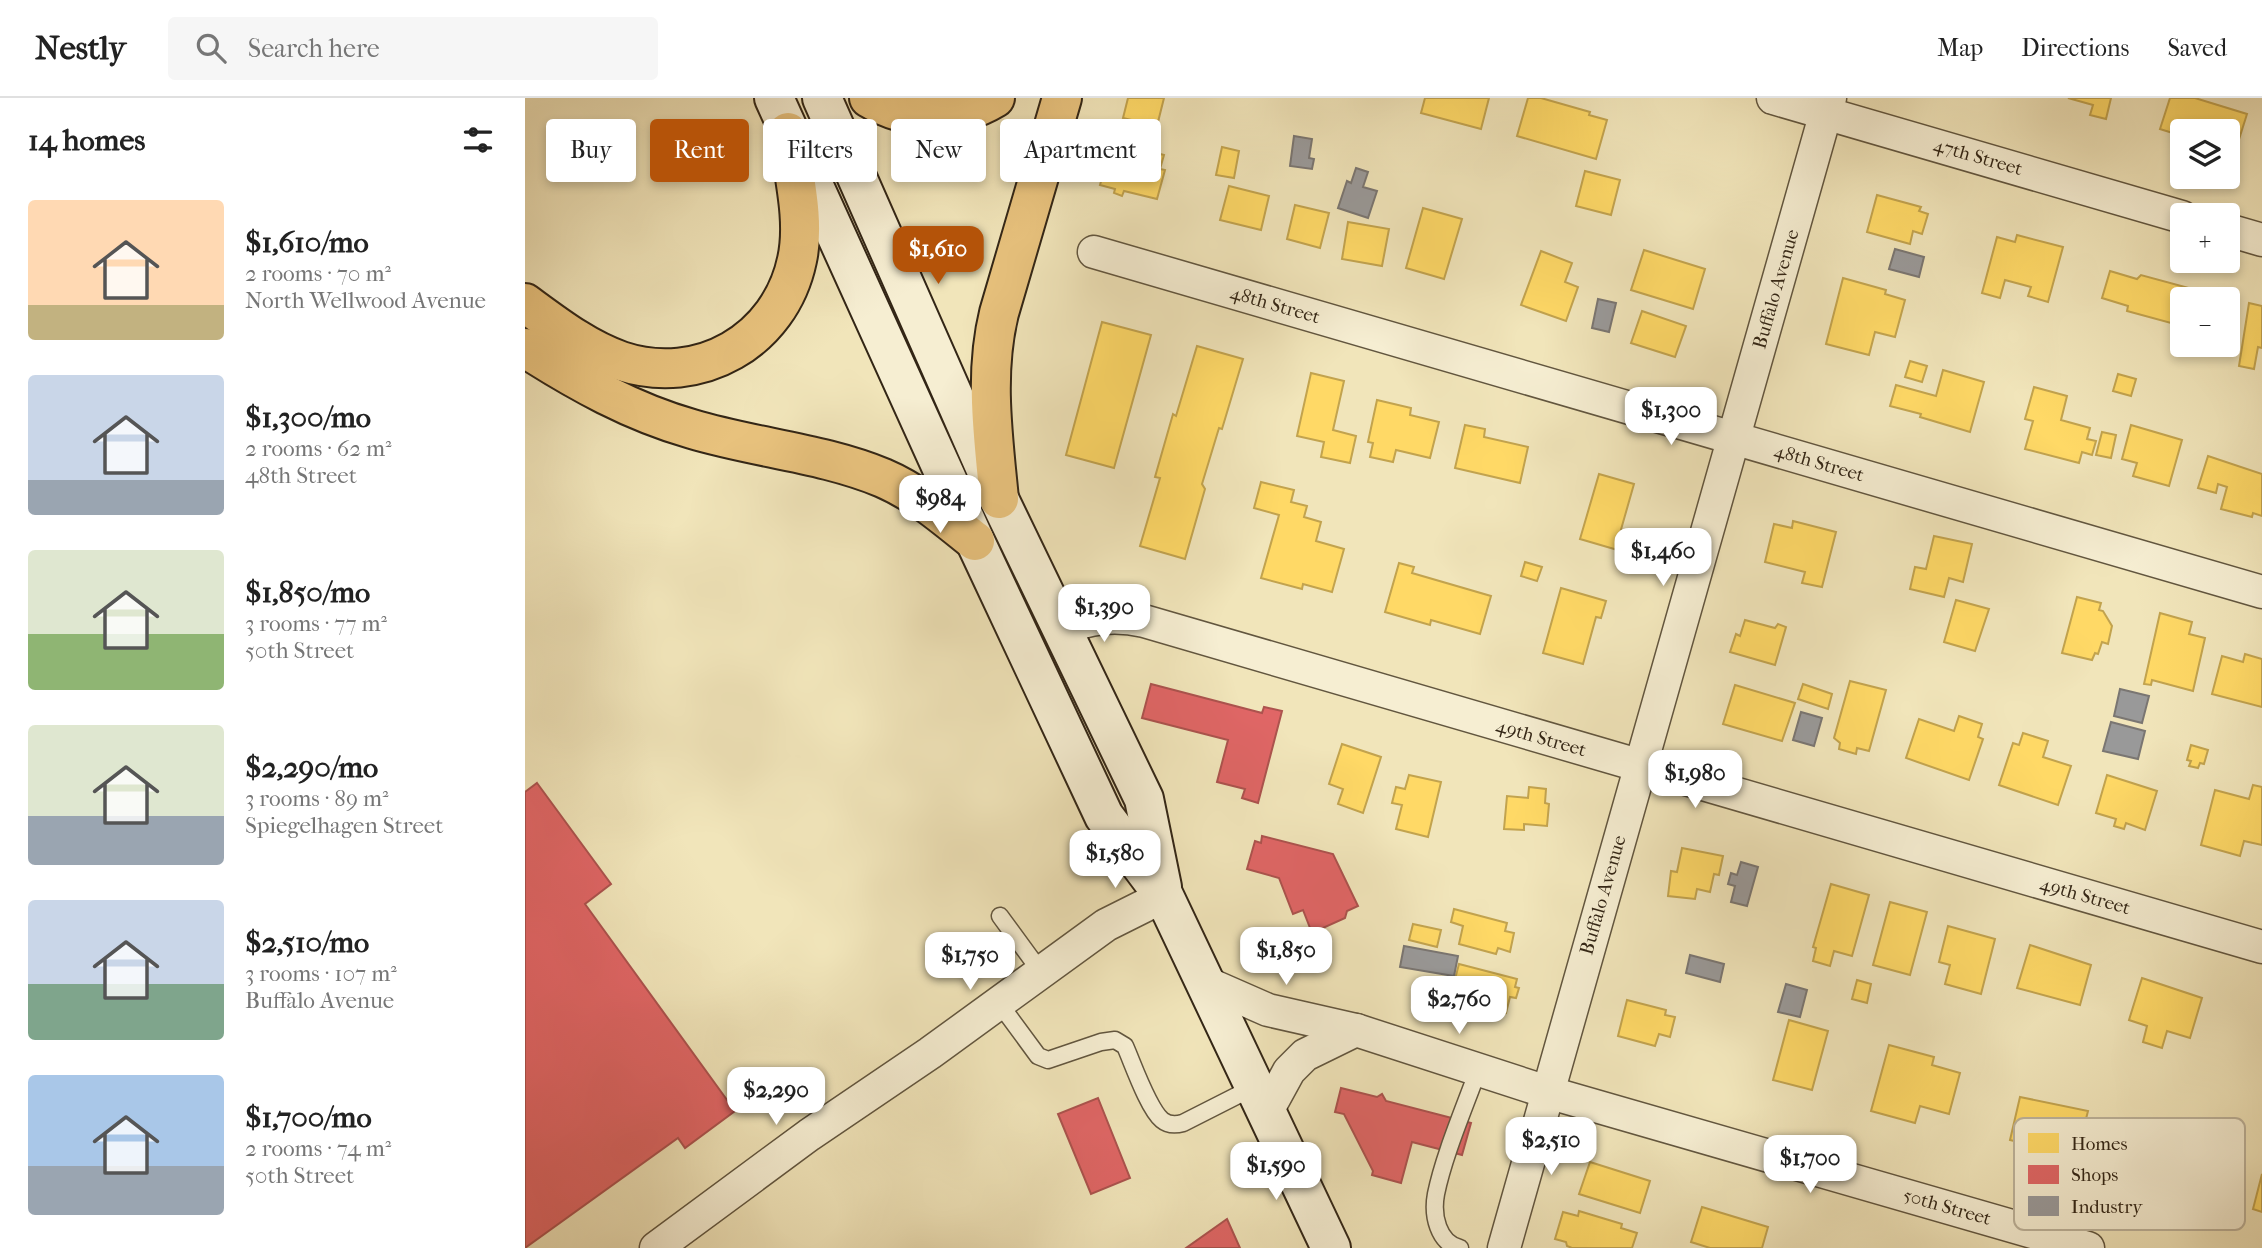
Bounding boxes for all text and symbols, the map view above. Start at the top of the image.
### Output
search box [168,17,658,80]
text: Nestly [35,29,126,68]
icon: search [192,29,230,67]
text: Search here [248,33,380,64]
text: Map [1937,34,1983,62]
text: Directions [2021,34,2129,62]
text: Saved [2167,34,2227,62]
chip: Buy [546,119,636,182]
chip: Rent [650,119,749,182]
chip: Filters [763,119,877,182]
chip: New [891,119,986,182]
chip: Apartment [1000,119,1161,182]
map controls [2170,119,2240,357]
button: layers [2170,119,2240,189]
icon: filters [459,121,497,159]
text: 14 homes [28,123,145,158]
street label: 47th Street [1931,134,2025,180]
button: + [2170,203,2240,273]
text: $1,610/mo [245,225,369,260]
pin: $1,610 [881,226,995,286]
street label: Buffalo Avenue [1748,227,1804,351]
icon: home [84,228,168,312]
text: $1,610 [909,235,967,262]
text: 2 rooms · 70 m² [245,260,391,287]
street label: 48th Street [1228,282,1323,328]
text: North Wellwood Avenue [245,287,486,314]
button: − [2170,287,2240,357]
pin: $1,300 [1614,388,1728,447]
text: $1,300 [1641,396,1701,423]
text: $1,300/mo [245,400,371,435]
icon: home [84,403,168,487]
text: 2 rooms · 62 m² [245,435,392,462]
street label: 48th Street [1772,440,1867,486]
text: 48th Street [245,462,357,489]
pin: $984 [899,476,981,535]
text: $984 [915,484,965,511]
pin: $1,460 [1606,528,1720,588]
text: $1,460 [1631,537,1695,564]
text: $1,850/mo [245,575,370,610]
icon: home [84,578,168,662]
pin: $1,390 [1047,584,1161,644]
text: $1,390 [1074,593,1134,620]
text: 3 rooms · 77 m² [245,610,387,637]
text: 50th Street [245,637,354,664]
street label: 49th Street [1493,715,1589,761]
text: $2,290/mo [245,750,378,785]
pin: $1,980 [1638,750,1752,810]
icon: home [84,753,168,837]
text: $1,980 [1664,759,1726,786]
text: 3 rooms · 89 m² [245,785,389,812]
text: Spiegelhagen Street [245,812,443,839]
pin: $1,580 [1058,830,1172,890]
street label: Buffalo Avenue [1575,833,1631,957]
text: $1,580 [1086,839,1144,866]
street label: 49th Street [2037,873,2133,919]
text: $2,510/mo [245,925,369,960]
icon: home [84,928,168,1012]
pin: $1,850 [1229,928,1343,987]
pin: $1,750 [913,932,1027,992]
text: $1,850 [1256,936,1316,963]
text: $1,750 [941,941,999,968]
text: 3 rooms · 107 m² [245,960,397,987]
pin: $2,760 [1402,976,1516,1036]
text: $2,760 [1427,985,1491,1012]
text: Buffalo Avenue [245,987,394,1014]
pin: $2,290 [719,1068,833,1127]
text: $2,290 [743,1076,809,1103]
text: $1,700/mo [245,1100,372,1135]
icon: home [84,1103,168,1187]
pin: $2,510 [1494,1118,1608,1177]
legend [2014,1118,2245,1230]
text: $2,510 [1521,1126,1581,1153]
text: Homes [2071,1133,2127,1155]
text: 2 rooms · 74 m² [245,1135,391,1162]
pin: $1,700 [1753,1136,1867,1195]
pin: $1,590 [1219,1142,1333,1202]
text: $1,700 [1780,1144,1840,1171]
text: $1,590 [1246,1151,1306,1178]
text: 50th Street [245,1162,354,1189]
text: Shops [2071,1164,2118,1186]
street label: 50th Street [1901,1184,1994,1230]
text: Industry [2071,1196,2143,1218]

